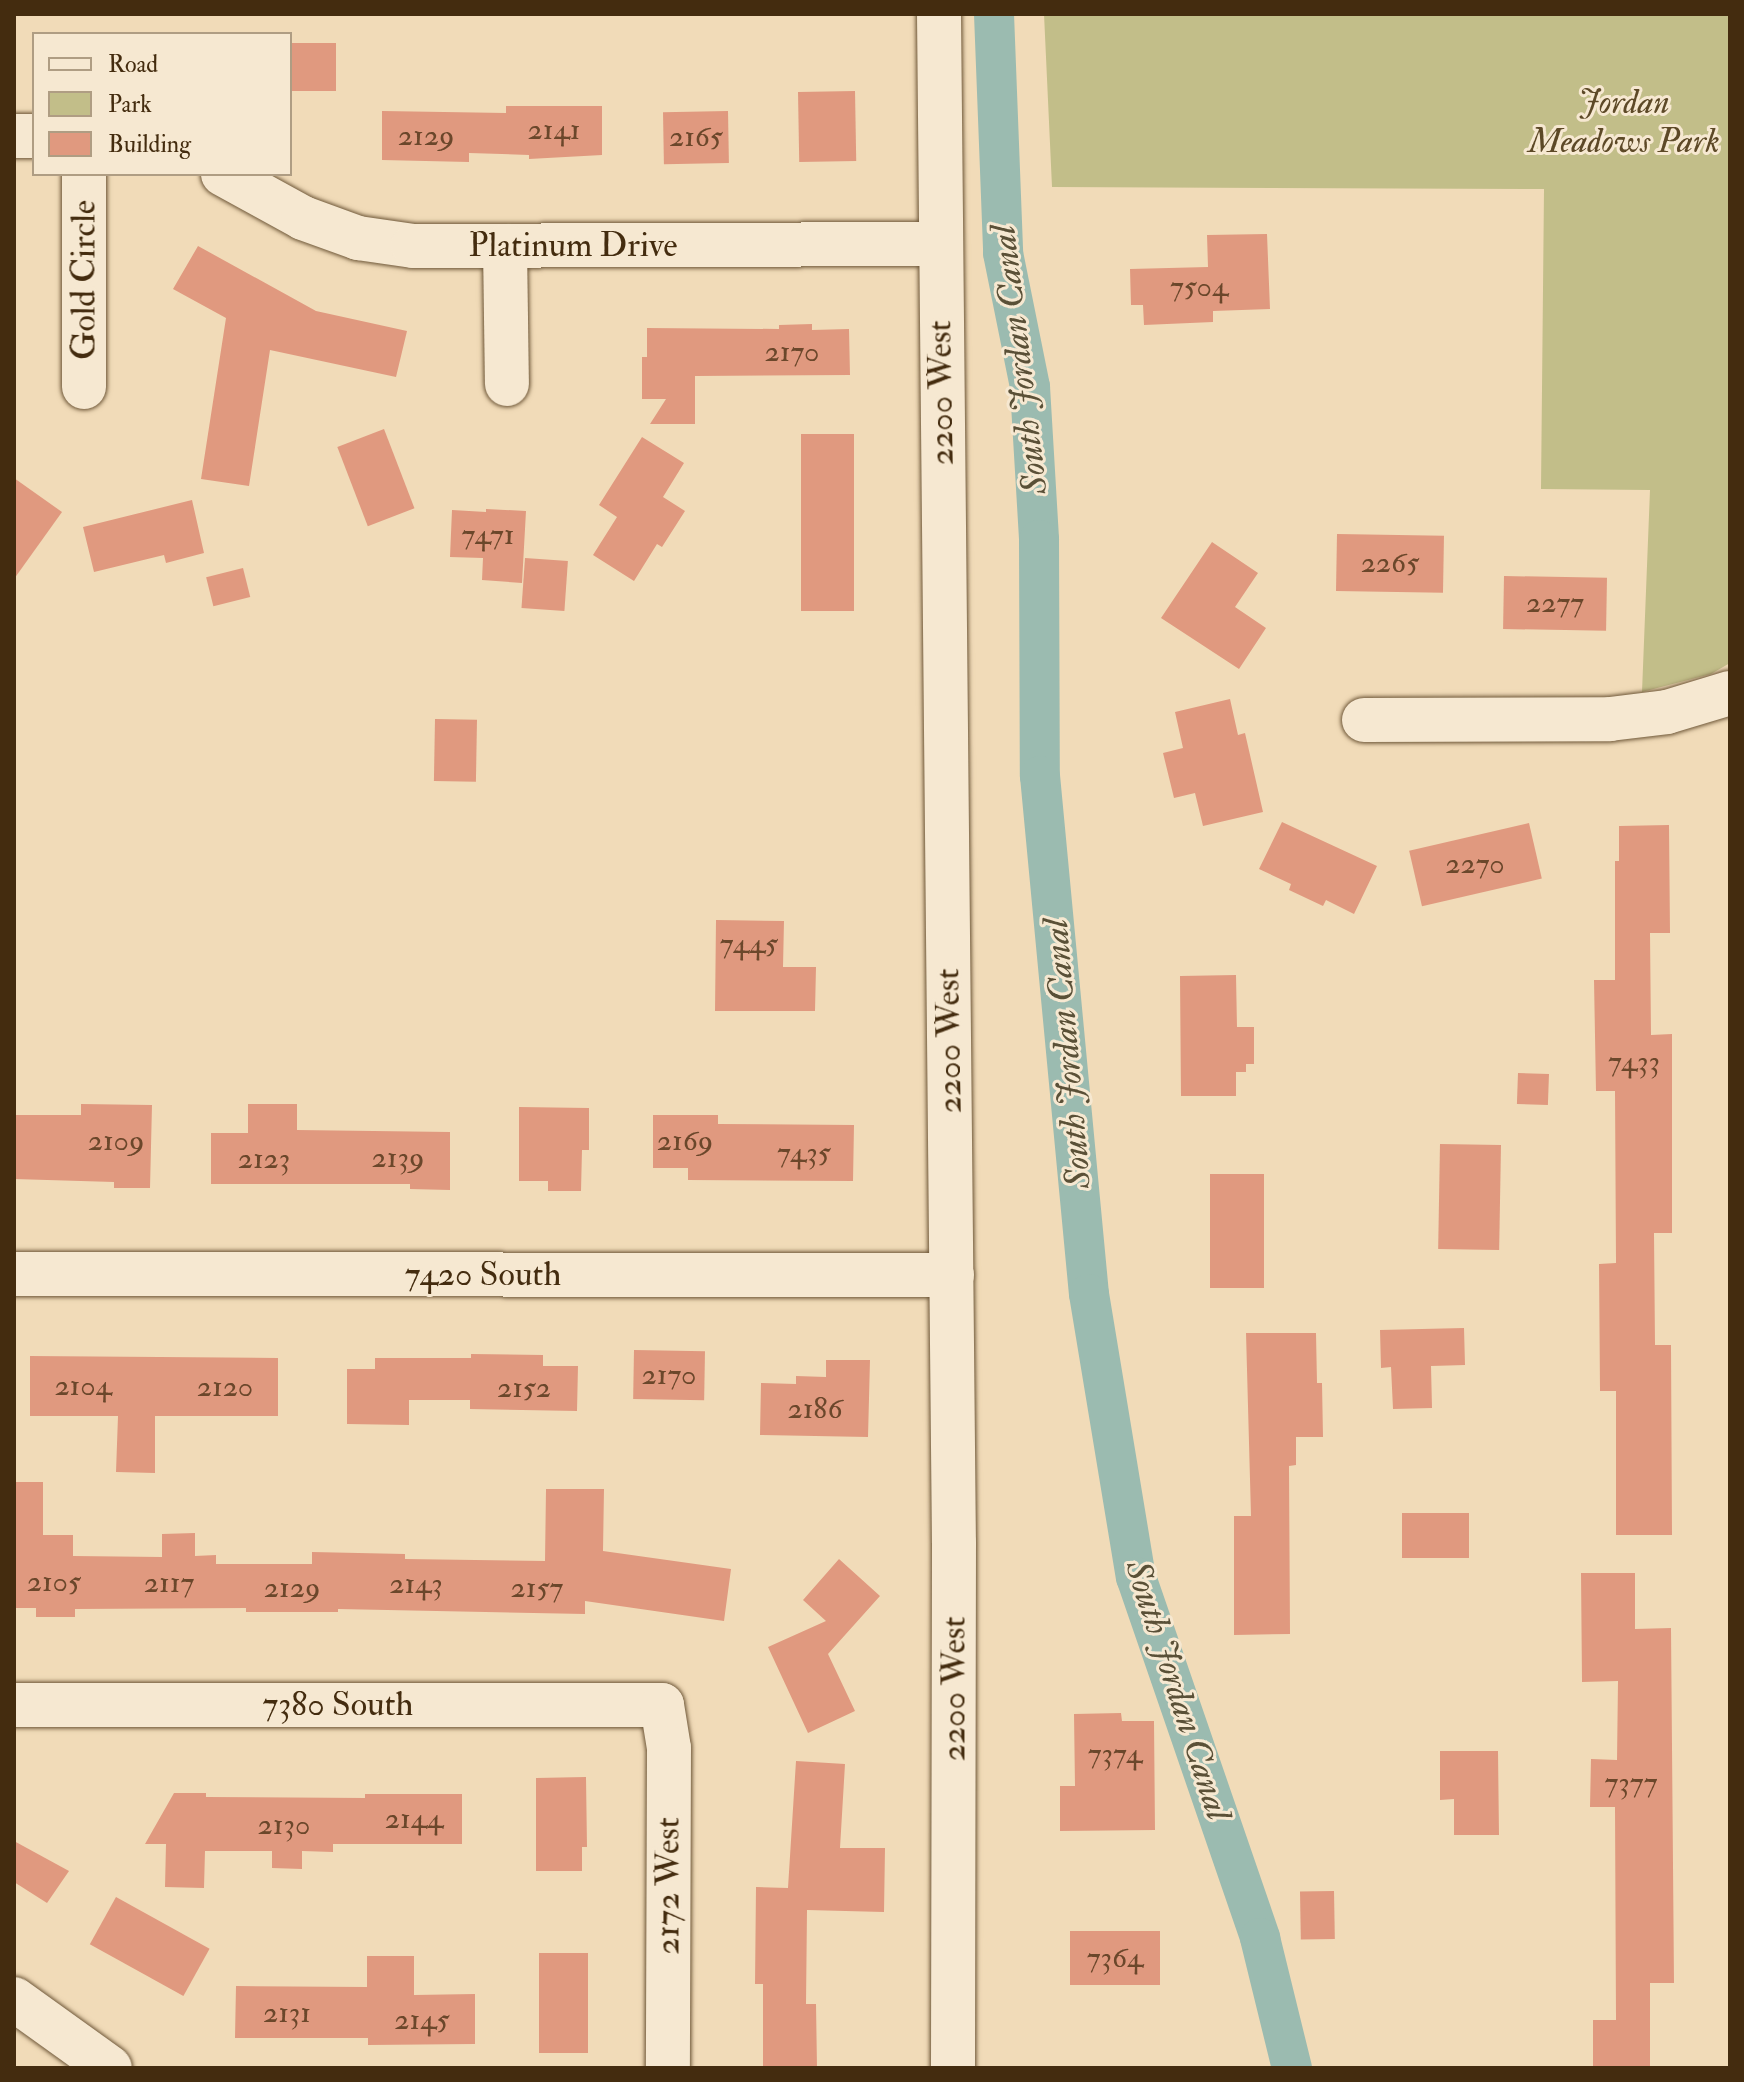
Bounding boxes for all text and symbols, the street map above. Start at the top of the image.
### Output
legend [32,32,292,176]
text: Road [108,49,158,80]
park label: Jordan Meadows Park [1528,82,1720,162]
text: Park [108,89,152,120]
house number: 2141 [528,112,580,148]
house number: 2129 [398,118,454,154]
house number: 2165 [669,119,723,155]
text: Building [108,129,191,160]
street label: Gold Circle [64,200,104,360]
water label: South Jordan Canal [981,223,1057,497]
street label: Platinum Drive [469,226,677,266]
house number: 7504 [1170,269,1228,305]
street label: 2200 West [919,320,963,466]
house number: 2170 [765,334,819,370]
house number: 7471 [462,517,514,553]
house number: 2265 [1361,545,1419,581]
house number: 2277 [1526,585,1584,621]
house number: 2270 [1445,846,1505,882]
water label: South Jordan Canal [1034,917,1100,1191]
house number: 7445 [720,926,778,962]
street label: 2200 West [927,968,971,1114]
house number: 7433 [1608,1044,1660,1080]
house number: 2109 [88,1123,144,1159]
house number: 2169 [657,1123,713,1159]
house number: 7435 [777,1135,831,1171]
house number: 2139 [372,1140,424,1176]
house number: 2123 [238,1141,290,1177]
street label: 7420 South [405,1255,561,1295]
house number: 2170 [642,1357,696,1393]
house number: 2104 [54,1368,112,1404]
house number: 2120 [197,1369,253,1405]
house number: 2152 [497,1370,551,1406]
house number: 2186 [787,1391,843,1427]
water label: South Jordan Canal [1116,1555,1240,1825]
house number: 2105 [27,1564,81,1600]
house number: 2117 [144,1565,194,1601]
house number: 2143 [389,1566,443,1602]
house number: 2129 [264,1570,320,1606]
house number: 2157 [511,1570,563,1606]
street label: 2200 West [934,1617,974,1761]
street label: 7380 South [263,1685,413,1725]
house number: 7374 [1088,1736,1142,1772]
house number: 7377 [1605,1765,1657,1801]
house number: 2144 [385,1801,443,1837]
house number: 2130 [258,1807,310,1843]
street label: 2172 West [648,1817,688,1955]
house number: 7364 [1087,1940,1143,1976]
house number: 2131 [263,1995,311,2031]
house number: 2145 [394,2002,450,2038]

